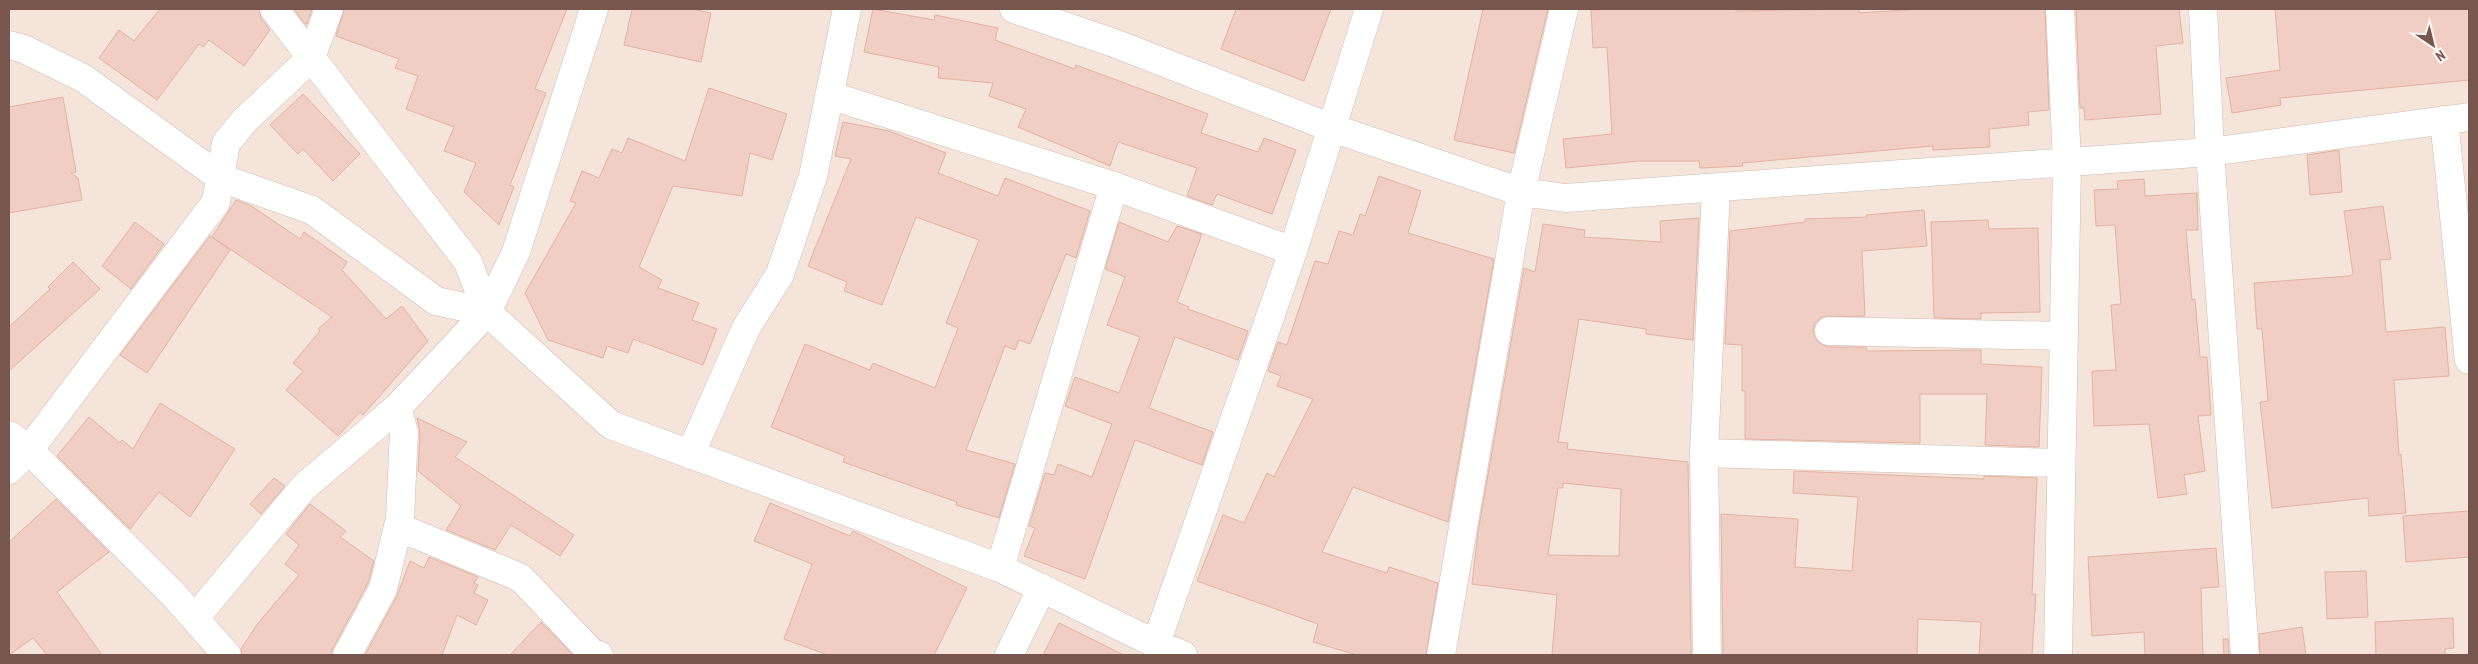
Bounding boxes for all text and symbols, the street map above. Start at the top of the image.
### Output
north arrow [2408,20,2458,70]
text: N [2432,46,2449,65]

